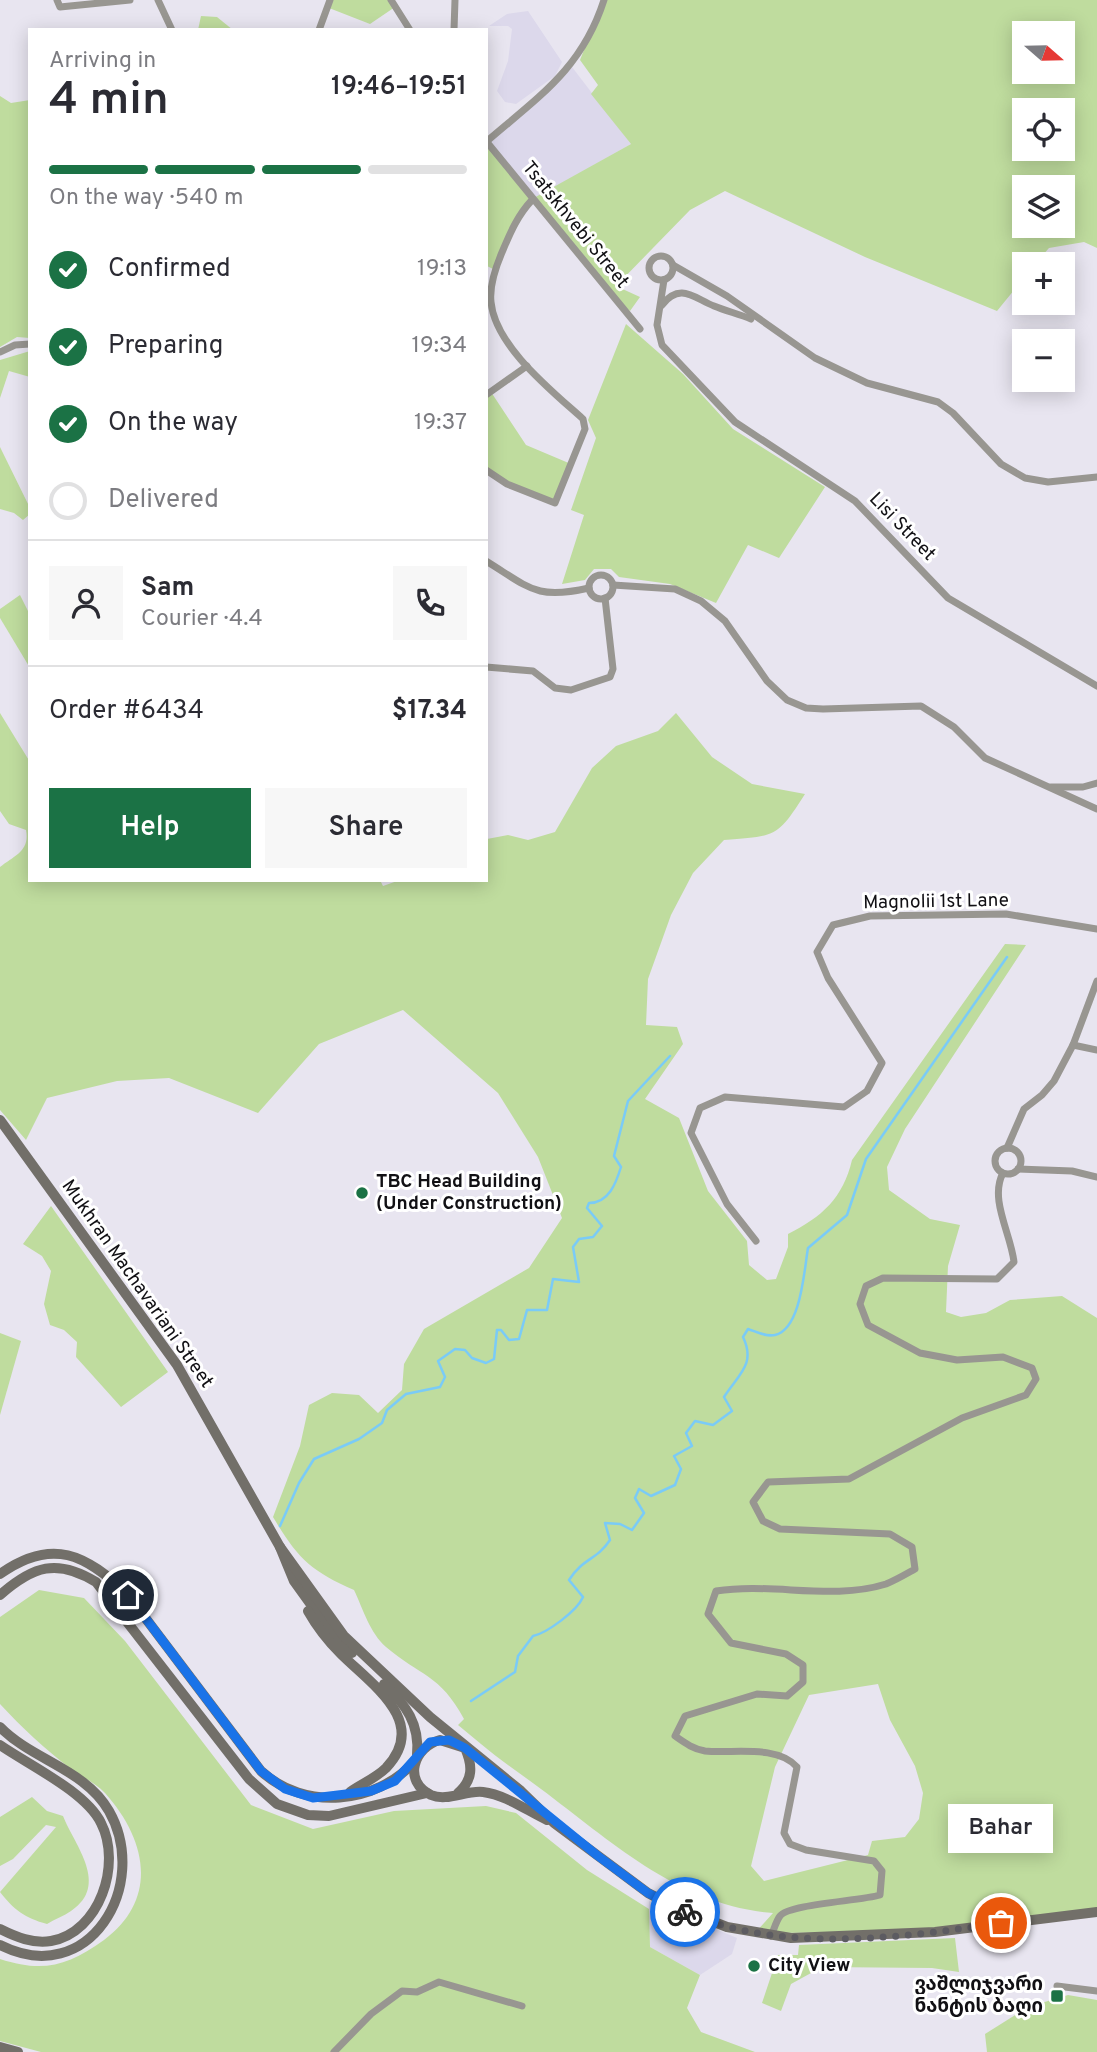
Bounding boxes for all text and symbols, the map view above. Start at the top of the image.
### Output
north arrow [1012,21,1074,84]
map controls [1012,21,1075,392]
text: Arriving in [49,47,156,76]
text: 19:46–19:51 [331,71,467,104]
text: 4 min [49,72,169,131]
button: locate [1012,98,1075,161]
street label: Tsatskhvebi Street [516,156,634,294]
button: layers [1012,175,1075,238]
text: On the way · 540 m [49,184,243,213]
icon: check [49,251,87,289]
button: + [1012,252,1075,315]
text: Confirmed [108,253,231,286]
text: 19:13 [417,255,467,284]
icon: check [49,328,87,366]
button: − [1012,329,1075,392]
text: Preparing [108,330,223,363]
text: 19:34 [411,332,467,361]
icon: check [49,405,87,443]
text: On the way [108,407,238,440]
text: 19:37 [414,409,467,438]
text: Delivered [108,484,219,517]
street label: Lisi Street [864,488,940,566]
button: person [49,566,123,640]
button: phone [393,566,467,640]
text: Sam [141,572,194,605]
text: Courier · 4.4 [141,605,263,634]
text: Order #6434 [49,695,204,728]
text: $17.34 [392,695,467,728]
button: Help [49,788,251,868]
button: Share [265,788,467,868]
street label: Magnolii 1st Lane [863,889,1009,915]
place label: TBC Head Building (Under Construction) [376,1170,562,1216]
street label: Mukhran Machavariani Street [56,1175,218,1393]
marker: TBC Head Building (Under Construction) [354,1185,370,1201]
pin [98,1565,158,1625]
icon: home [109,1576,147,1614]
callout: Bahar [948,1804,1054,1853]
text: Bahar [969,1814,1032,1843]
courier [650,1877,720,1947]
icon: bike [666,1893,704,1931]
pin [971,1893,1031,1953]
icon: bag [982,1904,1020,1942]
place label: City View [768,1954,850,1978]
marker: City View [746,1958,762,1974]
place label: ვაშლიჯვარი ნანტის ბაღი [914,1973,1043,2019]
marker: ვაშლიჯვარი ნანტის ბაღი [1049,1988,1065,2004]

